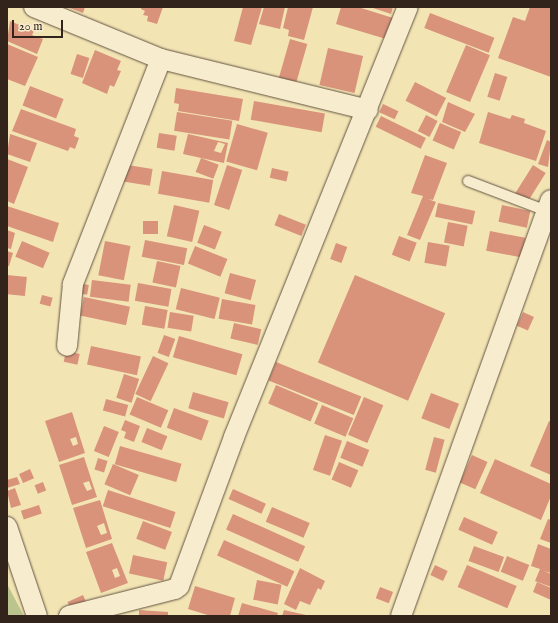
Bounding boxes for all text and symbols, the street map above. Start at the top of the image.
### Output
scale bar [14,12,65,38]
text: 20 m [19,19,42,34]

